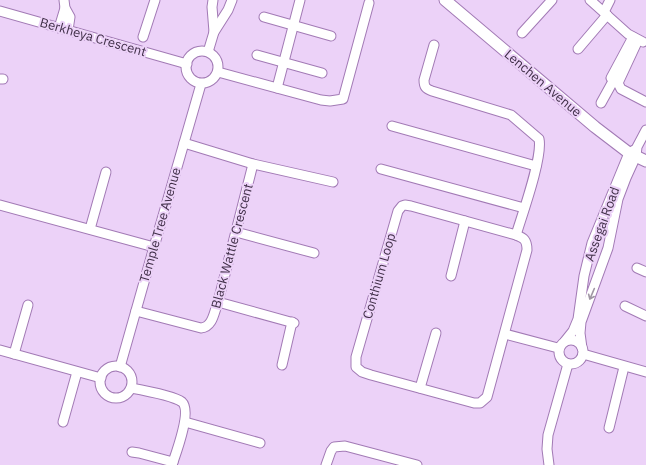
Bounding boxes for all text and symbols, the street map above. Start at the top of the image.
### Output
street label: Berkheya Crescent [38,14,148,60]
street label: Lenchen Avenue [501,46,585,120]
street label: Temple Tree Avenue [135,166,185,284]
street label: Black Wattle Crescent [207,182,257,310]
street label: Assegai Road [581,184,623,264]
street label: Conthium Loop [359,231,399,321]
one-way arrow [587,287,595,299]

